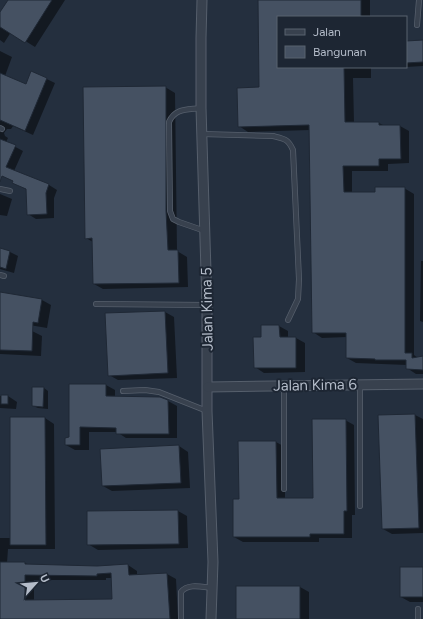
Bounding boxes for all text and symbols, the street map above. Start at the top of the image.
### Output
legend [277,16,407,68]
text: Jalan [313,25,341,39]
text: Bangunan [313,45,367,59]
street label: Jalan Kima 5 [197,267,217,351]
street label: Jalan Kima 6 [273,375,357,395]
north arrow [16,563,56,603]
text: U [37,572,52,585]

